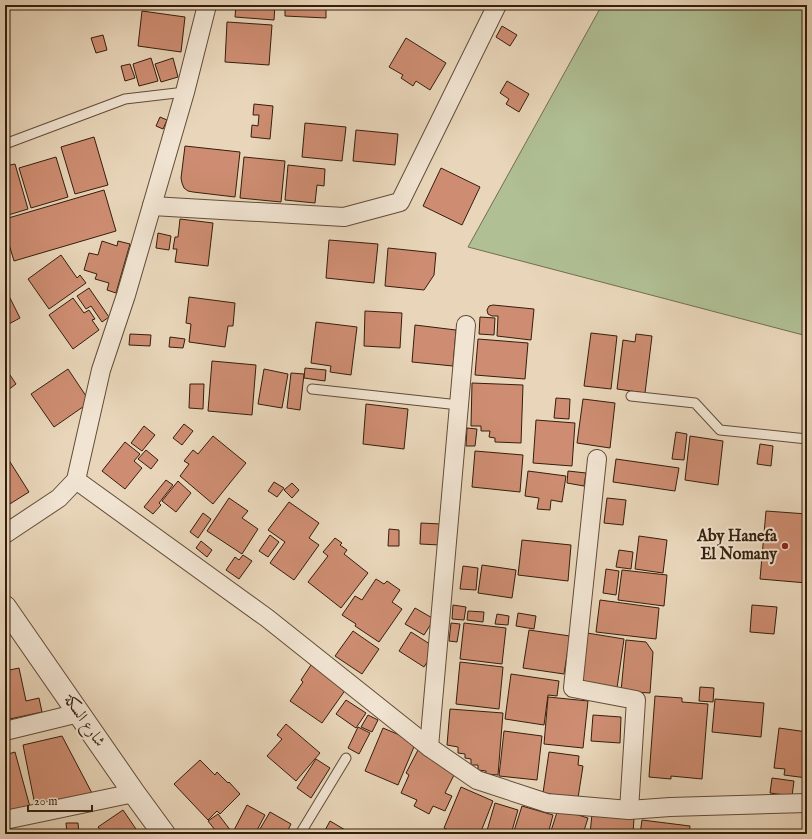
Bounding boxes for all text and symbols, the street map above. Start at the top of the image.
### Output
place label: Aby Hanefa El Nomany [696,527,778,565]
marker: Aby Hanefa El Nomany [780,541,790,551]
street label: شارع السكة [57,690,109,752]
scale bar [28,787,92,813]
text: 20 m [34,794,57,809]

